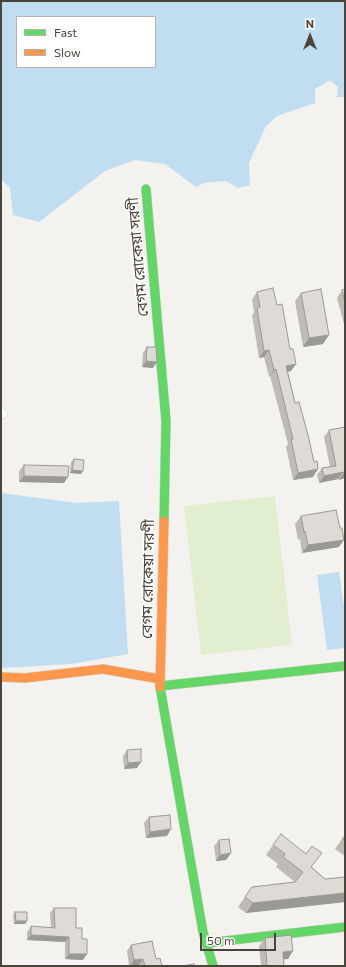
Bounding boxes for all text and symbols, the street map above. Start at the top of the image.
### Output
legend [16,16,156,68]
north arrow [290,16,330,56]
text: N [306,17,314,30]
text: Fast [54,25,77,39]
text: Slow [54,45,81,59]
street label: বেগম রোকেয়া সরণী [124,197,152,317]
street label: বেগম রোকেয়া সরণী [138,519,158,639]
scale bar [202,925,278,951]
text: 50 m [207,933,235,947]

